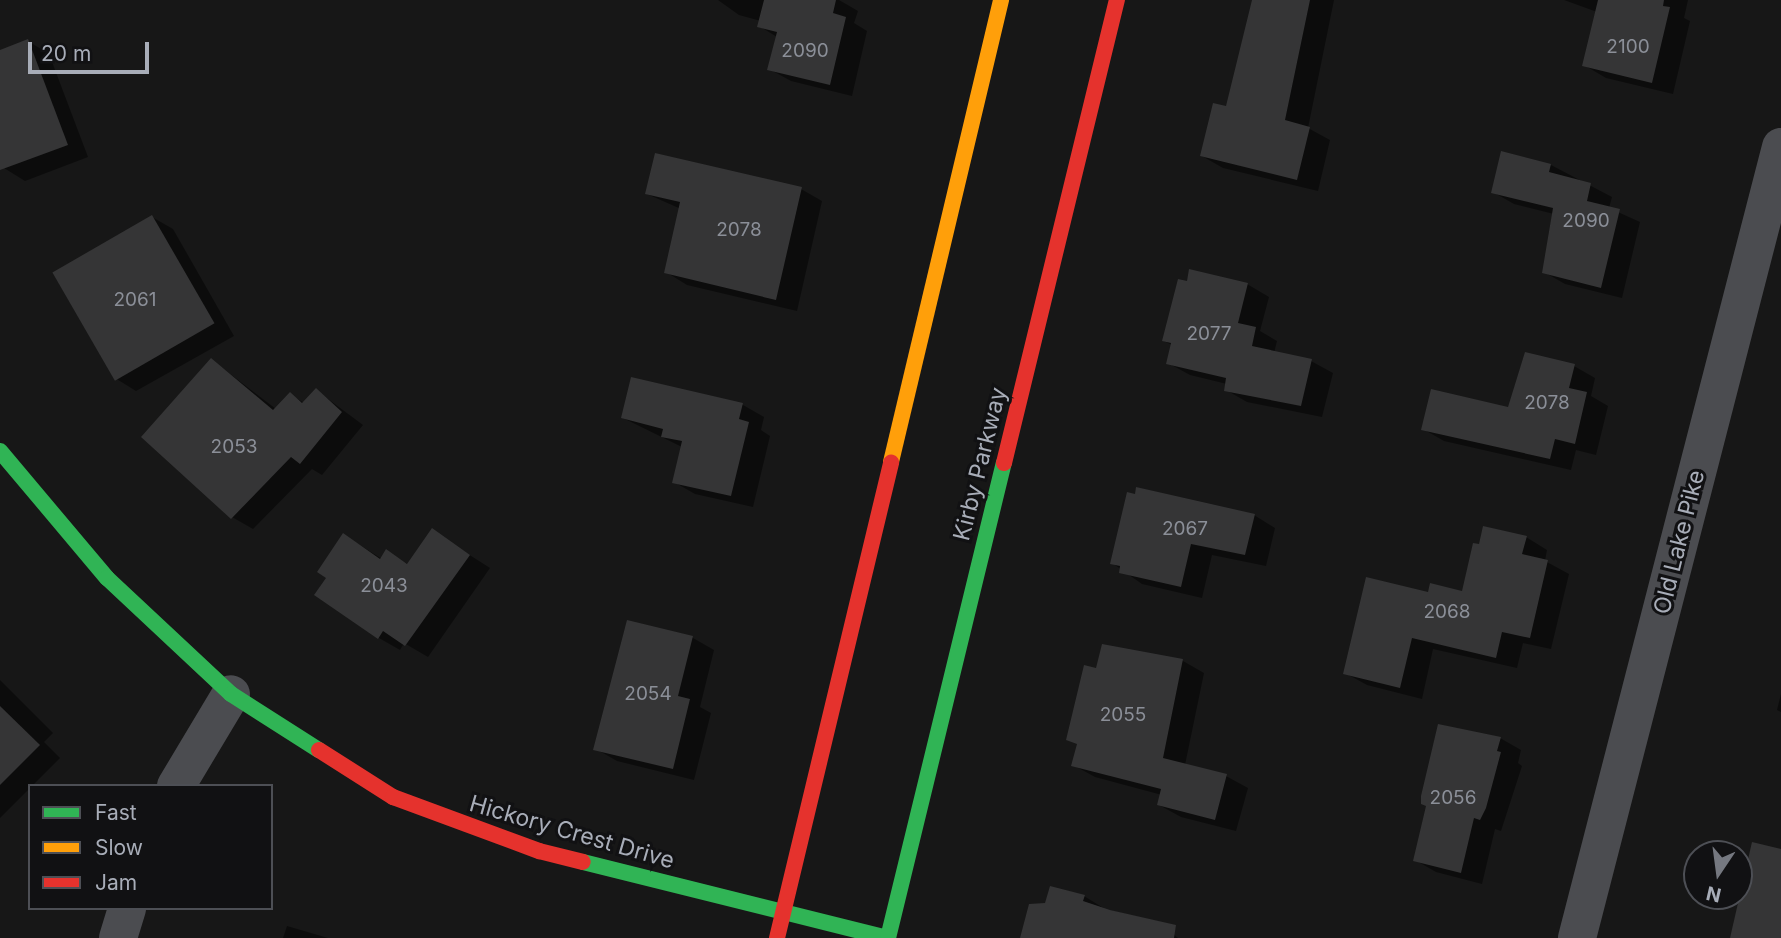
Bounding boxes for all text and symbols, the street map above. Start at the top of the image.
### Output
scale bar [32,28,152,72]
house number: 2100 [1606,36,1650,58]
house number: 2090 [781,40,829,62]
text: 20 m [41,41,91,66]
house number: 2090 [1562,210,1610,232]
house number: 2078 [716,219,762,241]
house number: 2061 [113,289,157,311]
house number: 2077 [1186,323,1232,345]
street label: Kirby Parkway [948,384,1012,544]
house number: 2078 [1524,392,1570,414]
house number: 2053 [211,436,257,458]
street label: Old Lake Pike [1648,467,1710,617]
house number: 2067 [1162,518,1208,540]
house number: 2043 [360,575,408,597]
house number: 2068 [1423,601,1471,623]
house number: 2054 [624,683,672,705]
house number: 2055 [1100,704,1146,726]
legend [28,784,273,910]
house number: 2056 [1430,787,1476,809]
street label: Hickory Crest Drive [466,790,678,874]
text: Fast [95,800,137,825]
text: Slow [95,835,143,860]
north arrow [1683,840,1753,910]
text: Jam [95,870,137,895]
text: N [1704,881,1723,907]

